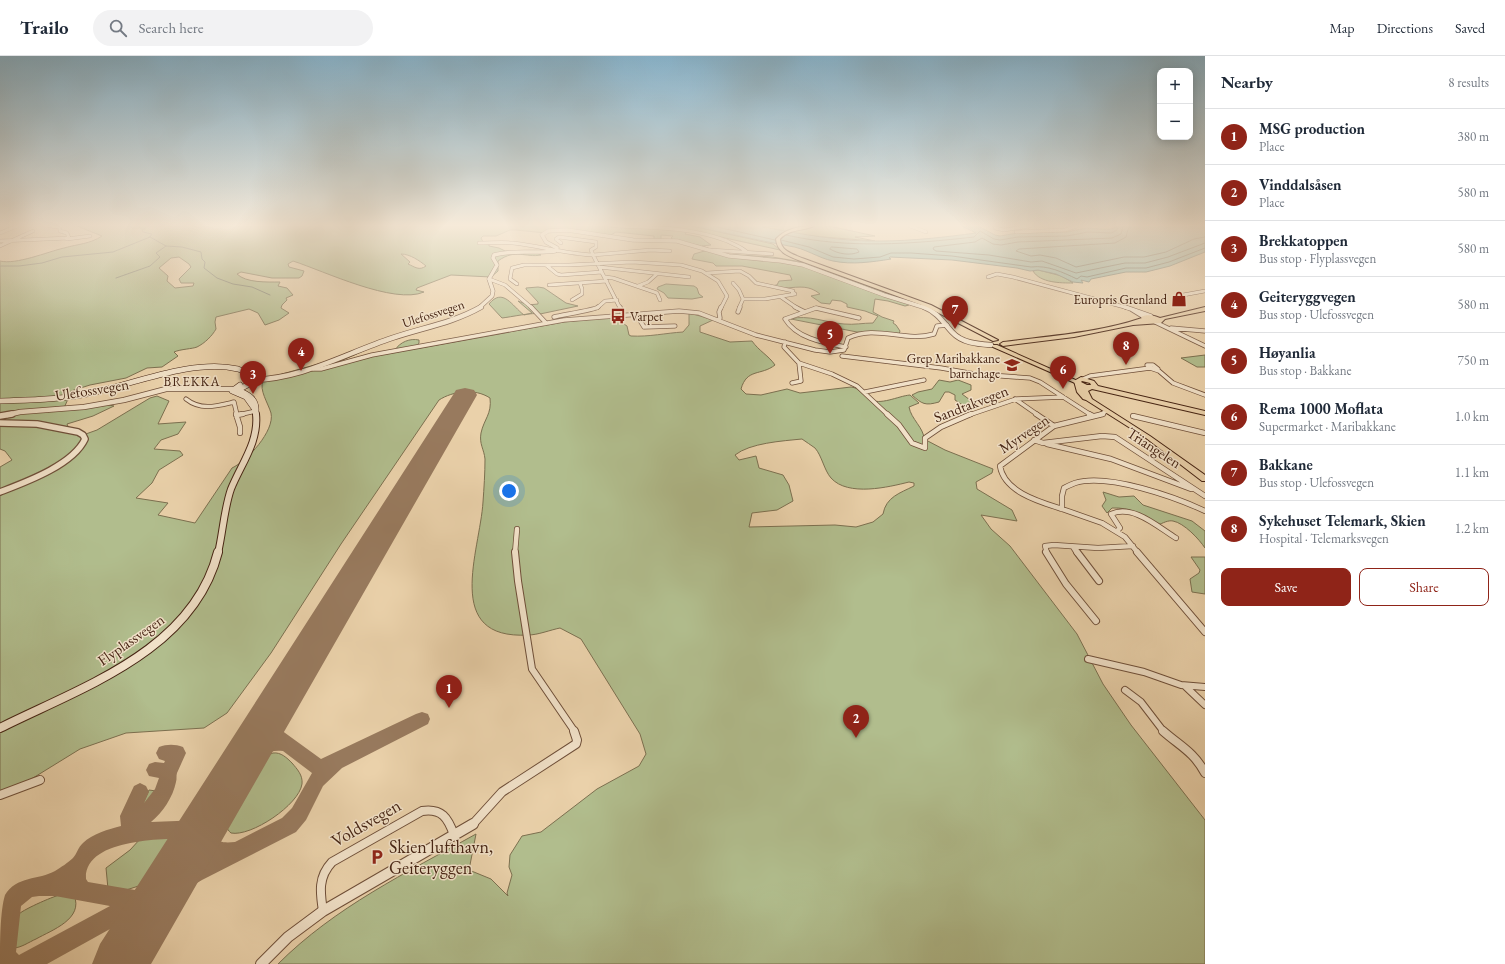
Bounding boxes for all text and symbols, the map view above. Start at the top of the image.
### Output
search box [93,10,373,46]
text: Trailo [20,15,69,40]
icon: search [107,17,129,39]
text: Search here [139,18,204,37]
text: Map [1329,19,1355,37]
text: Directions [1377,19,1433,37]
text: Saved [1455,19,1485,37]
map controls [1157,68,1193,140]
button: + [1157,68,1193,104]
text: Nearby [1221,71,1273,93]
text: 8 results [1448,74,1489,91]
button: − [1157,104,1193,140]
text: MSG production [1259,119,1365,138]
text: 1 [1231,128,1237,145]
text: 380 m [1458,128,1489,145]
text: Place [1259,138,1285,155]
text: Vinddalsåsen [1259,175,1341,194]
text: 2 [1231,184,1237,201]
text: 580 m [1458,184,1489,201]
text: Place [1259,194,1285,211]
text: Brekkatoppen [1259,231,1348,250]
text: 3 [1231,240,1237,257]
text: 580 m [1458,240,1489,257]
text: Bus stop · Flyplassvegen [1259,250,1376,267]
text: Geiteryggvegen [1259,287,1356,306]
shop icon: Europris Grenland [1170,290,1188,308]
place label: Europris Grenland [1073,291,1167,308]
street label: Ulefossvegen [400,295,467,332]
pin: 7 [942,296,968,329]
text: 4 [1231,296,1237,313]
text: 580 m [1458,296,1489,313]
text: Bus stop · Ulefossvegen [1259,306,1374,323]
bus stop icon: Varpet [609,307,627,325]
place label: Varpet [630,308,663,325]
pin: 5 [817,321,843,354]
pin: 8 [1113,332,1139,365]
pin: 4 [288,338,314,371]
text: Høyanlia [1259,343,1315,362]
place label: Grep Maribakkane barnehage [907,350,1000,382]
text: 5 [1231,352,1237,369]
text: 750 m [1458,352,1489,369]
school or university icon: Grep Maribakkane barnehage [1003,356,1021,374]
pin: 6 [1050,356,1076,389]
pin: 3 [240,361,266,394]
text: Bus stop · Bakkane [1259,362,1352,379]
district label: BREKKA [164,373,220,390]
street label: Ulefossvegen [54,374,130,405]
street label: Sandtakvegen [931,381,1011,426]
text: Rema 1000 Moflata [1259,399,1383,418]
text: 6 [1231,408,1237,425]
text: 1.0 km [1455,408,1489,425]
street label: Myrvegen [995,410,1053,457]
text: Supermarket · Maribakkane [1259,418,1396,435]
street label: Triangelen [1124,423,1185,472]
text: Bakkane [1259,455,1313,474]
text: 7 [1231,464,1237,481]
text: 1.1 km [1455,464,1489,481]
text: Bus stop · Ulefossvegen [1259,474,1374,491]
your location [499,481,519,501]
text: Sykehuset Telemark, Skien [1259,511,1426,530]
text: 8 [1231,520,1237,537]
text: 1.2 km [1455,520,1489,537]
text: Hospital · Telemarksvegen [1259,530,1389,547]
button: Save [1221,568,1351,606]
button: Share [1359,568,1489,606]
street label: Flyplassvegen [94,610,168,669]
pin: 1 [436,675,462,708]
pin: 2 [843,705,869,738]
street label: Voldsvegen [327,793,405,852]
place label: Skien lufthavn, Geiteryggen [389,835,493,879]
parking icon: Skien lufthavn, Geiteryggen [368,848,386,866]

